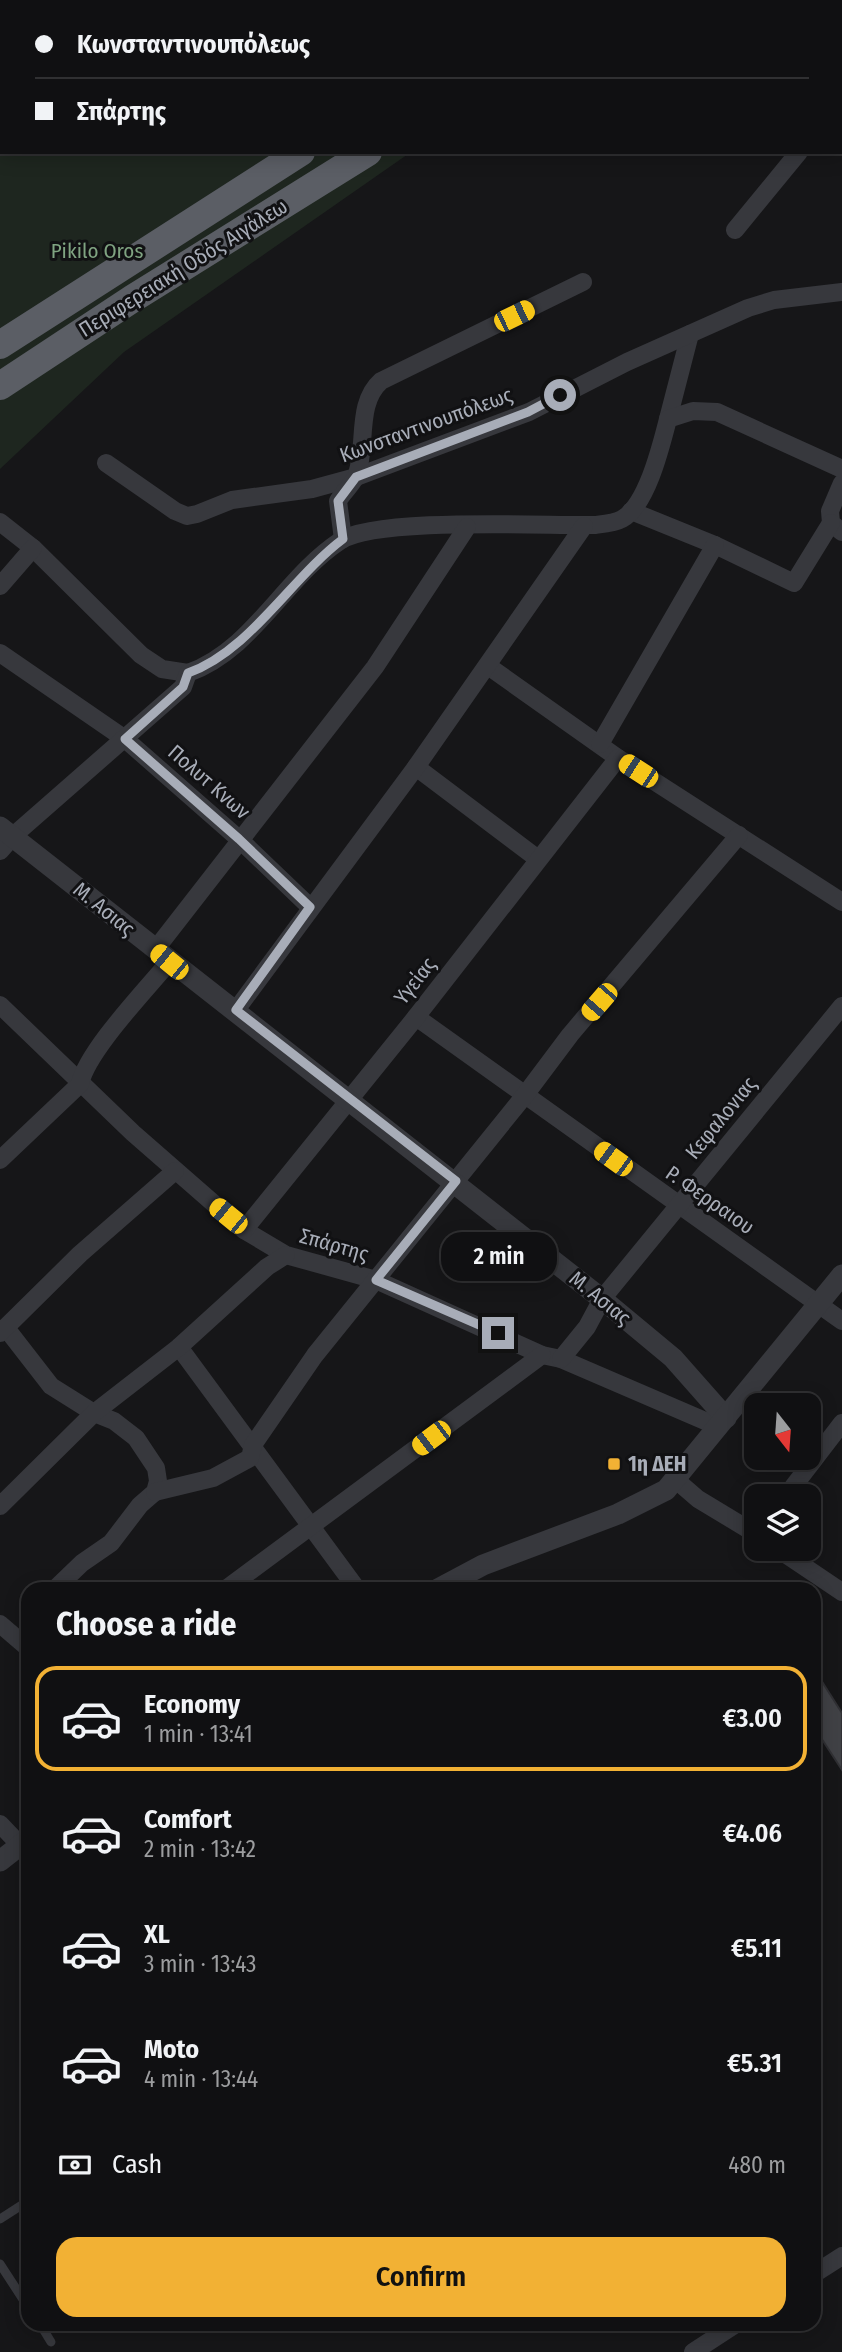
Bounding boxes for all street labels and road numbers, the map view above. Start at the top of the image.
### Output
street label: Περιφερειακή Οδός Αιγάλεω [74,193,292,343]
street label: Κωνσταντινουπόλεως [336,382,516,468]
street label: Πολυτ Κνων [163,739,255,825]
street label: Μ. Ασιας [68,876,140,942]
street label: Υγείας [389,952,442,1010]
street label: Κεφαλονιας [680,1071,762,1165]
street label: Ρ. Φερραιου [661,1160,759,1240]
street label: Σπάρτης [297,1223,372,1267]
street label: Μ. Ασιας [564,1265,636,1331]

